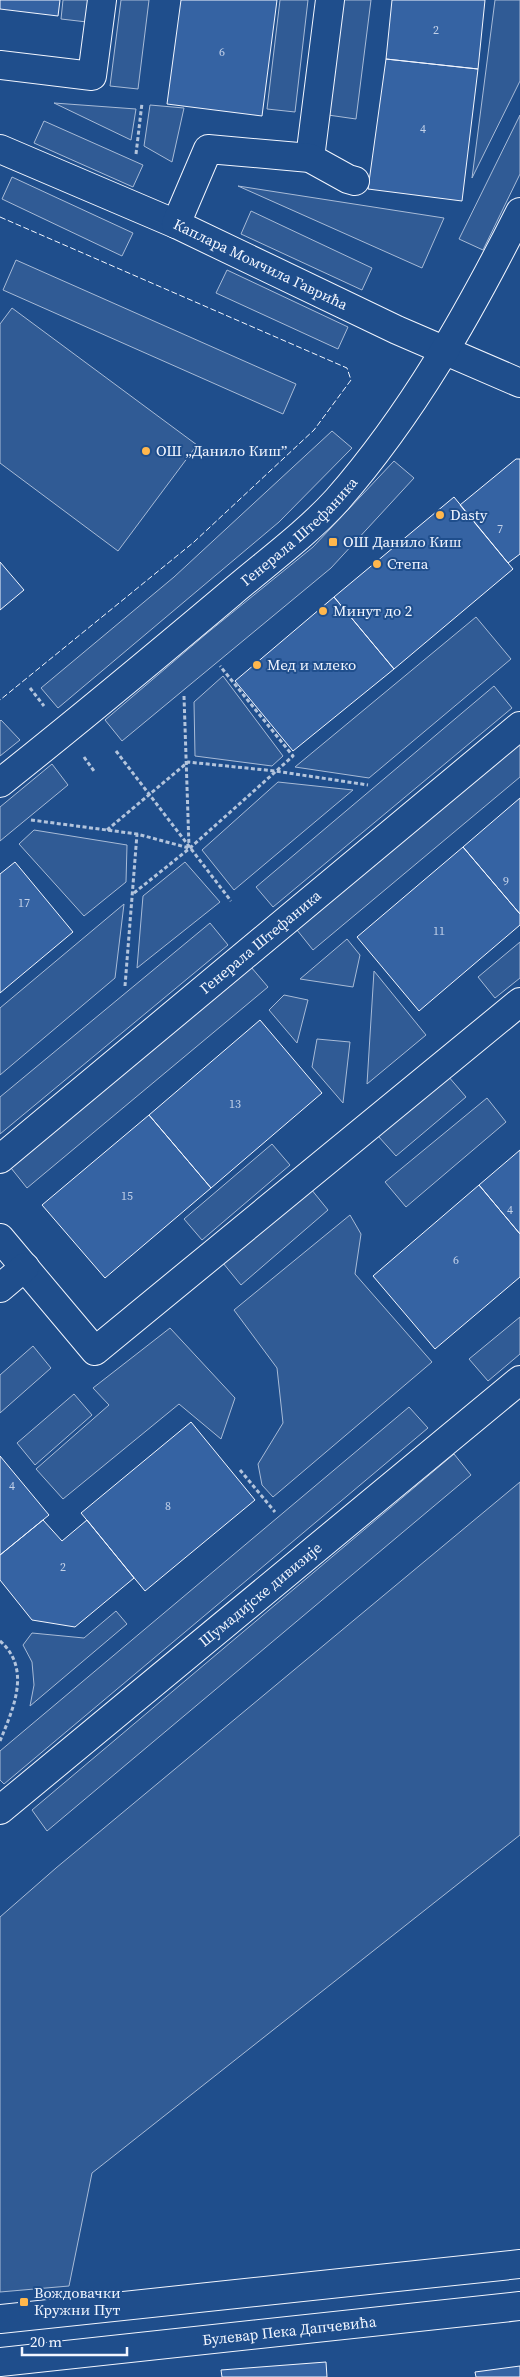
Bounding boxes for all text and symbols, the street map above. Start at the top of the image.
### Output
house number: 2 [433,22,439,38]
house number: 6 [219,44,225,60]
house number: 4 [420,121,426,137]
street label: Каплара Момчила Гаврића [170,213,352,315]
place label: ОШ „Данило Киш” [156,440,287,461]
marker: ОШ „Данило Киш” [140,445,152,457]
street label: Генерала Штефаника [236,472,362,591]
place label: Dasty [450,504,488,525]
marker: Dasty [434,509,446,521]
house number: 7 [497,521,503,537]
place label: ОШ Данило Киш [343,531,462,552]
marker: ОШ Данило Киш [327,536,339,548]
place label: Степа [387,553,429,574]
marker: Степа [371,558,383,570]
place label: Минут до 2 [333,600,412,621]
marker: Минут до 2 [317,605,329,617]
place label: Мед и млеко [267,654,356,675]
marker: Мед и млеко [251,659,263,671]
house number: 9 [503,873,509,889]
street label: Генерала Штефаника [195,885,326,999]
house number: 17 [18,895,30,911]
house number: 11 [433,923,445,939]
house number: 13 [229,1096,241,1112]
house number: 15 [121,1188,133,1204]
house number: 4 [507,1202,513,1218]
house number: 6 [453,1252,459,1268]
house number: 4 [9,1478,15,1494]
house number: 8 [165,1498,171,1514]
street label: Шумадијске дивизије [194,1537,326,1651]
house number: 2 [60,1559,66,1575]
place label: Вождовачки Кружни Пут [34,2282,121,2320]
marker: Вождовачки Кружни Пут [18,2296,30,2308]
street label: Булевар Пека Дапчевића [201,2311,378,2350]
scale bar [22,2324,128,2356]
text: 20 m [30,2331,62,2352]

